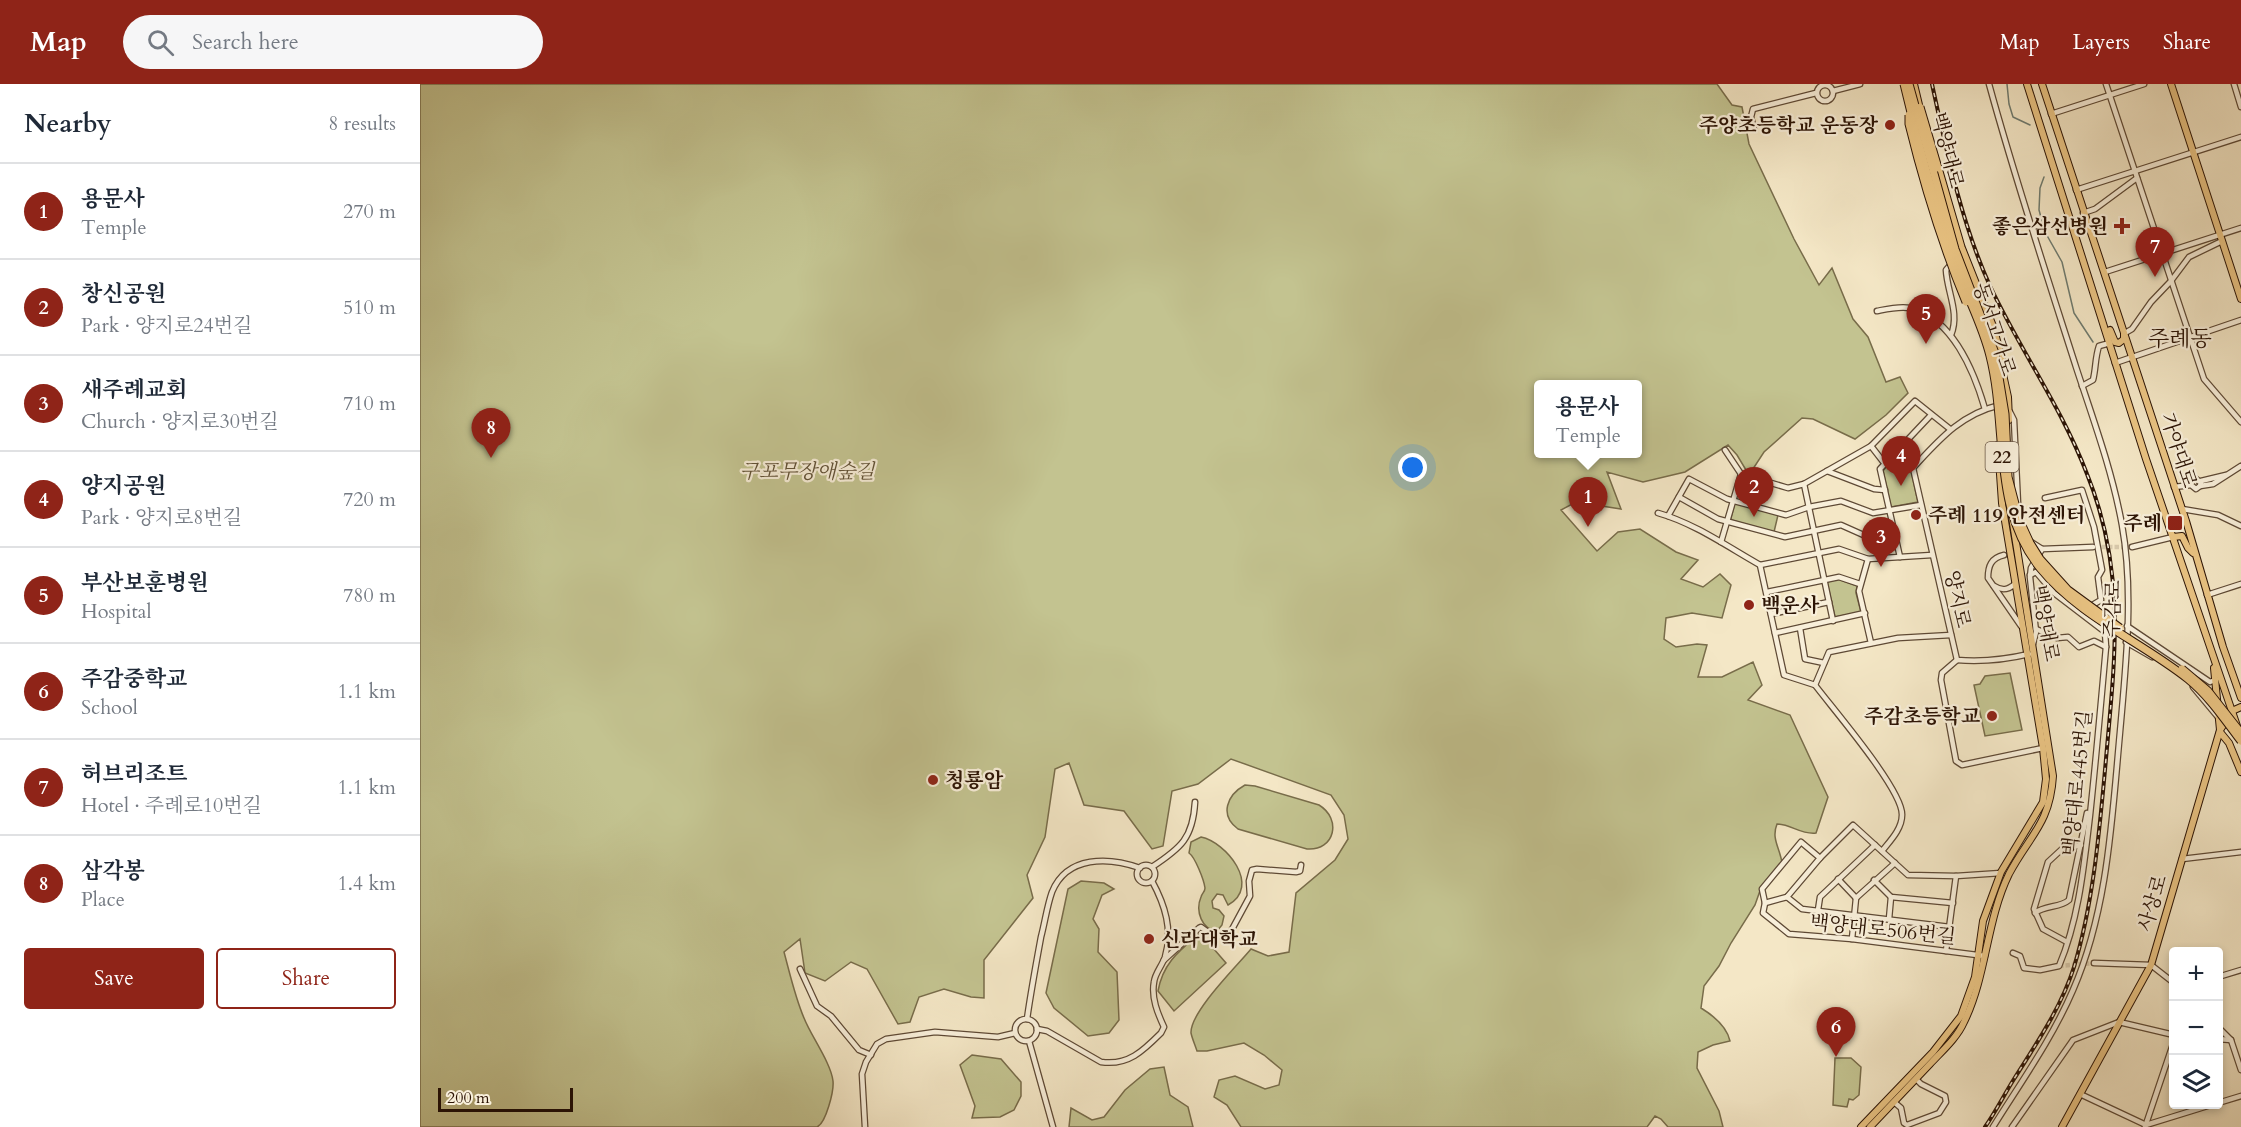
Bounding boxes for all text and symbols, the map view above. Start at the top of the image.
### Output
search box [123,15,543,69]
text: Map [30,23,87,61]
icon: search [144,26,177,59]
text: Search here [192,27,299,57]
text: Map [2000,28,2040,57]
text: Layers [2073,28,2130,57]
text: Share [2163,28,2211,57]
text: Nearby [24,106,112,141]
street label: 백양대로 [1925,109,1970,191]
text: 8 results [328,110,396,137]
place label: 주양초등학교 운동장 [1699,112,1879,139]
marker: 주양초등학교 운동장 [1883,118,1897,132]
text: 용문사 [81,184,145,214]
text: 1 [38,198,49,225]
text: 270 m [343,198,396,225]
place label: 좋은삼선병원 [1992,213,2108,240]
text: Temple [81,214,146,241]
marker: 좋은삼선병원 [2113,217,2131,235]
pin: 7 [2136,228,2174,277]
text: 창신공원 [81,279,166,309]
street label: 동서고가로 [1967,279,2022,379]
text: 2 [38,294,49,321]
text: 510 m [343,294,396,321]
pin: 5 [1906,294,1946,344]
text: Park · 양지로24번길 [81,312,252,339]
district label: 주례동 [2148,324,2212,354]
text: 새주례교회 [81,375,187,405]
popup [1534,380,1642,458]
text: 3 [38,390,49,417]
text: 710 m [343,390,396,417]
text: 용문사 [1555,392,1619,422]
text: Church · 양지로30번길 [81,408,279,435]
pin: 8 [472,408,510,458]
street label: 가야대로 [2154,409,2203,491]
text: Temple [1555,422,1621,449]
pin: 4 [1882,436,1920,486]
road number: 22 [1986,442,2018,472]
your location [1398,453,1427,482]
park label: 구포무장애숲길 [739,458,876,485]
pin: 2 [1734,468,1774,517]
text: 양지공원 [81,471,166,501]
pin: 1 [1568,478,1608,527]
text: 4 [38,486,49,513]
text: 720 m [343,486,396,513]
place label: 주례 119 안전센터 [1928,502,2085,529]
text: Park · 양지로8번길 [81,504,242,531]
marker: 주례 119 안전센터 [1909,508,1923,522]
place label: 주례 [2123,510,2162,537]
marker: 주례 [2166,514,2184,532]
pin: 3 [1862,518,1900,567]
text: 부산보훈병원 [81,568,209,598]
street label: 양지로 [1938,568,1977,630]
street label: 주감로 [2098,580,2127,638]
text: 5 [38,582,49,609]
text: 780 m [343,582,396,609]
street label: 백양대로 [2026,583,2066,663]
place label: 백운사 [1761,592,1820,619]
text: Hospital [81,598,152,625]
marker: 백운사 [1742,598,1756,612]
text: 주감중학교 [81,664,187,694]
text: 6 [38,678,49,705]
text: 1.1 km [337,678,396,705]
text: School [81,694,138,721]
place label: 주감초등학교 [1864,703,1981,730]
marker: 주감초등학교 [1985,709,1999,723]
street label: 백양대로445번길 [2056,709,2099,857]
text: 허브리조트 [81,759,187,789]
place label: 청룡암 [945,767,1004,794]
marker: 청룡암 [926,773,940,787]
text: 7 [38,774,49,801]
text: 1.1 km [337,774,396,801]
text: Hotel · 주례로10번길 [81,792,262,819]
text: 삼각봉 [81,856,145,886]
text: 8 [38,870,49,897]
text: 1.4 km [337,870,396,897]
street label: 사상로 [2132,872,2173,935]
text: Place [81,886,125,913]
street label: 백양대로506번길 [1809,908,1957,951]
place label: 신라대학교 [1161,926,1258,953]
marker: 신라대학교 [1142,932,1156,946]
map controls [2169,947,2223,1109]
button: + [2169,947,2223,1001]
button: Save [24,948,204,1009]
button: Share [216,948,396,1009]
button: − [2169,1001,2223,1055]
pin: 6 [1816,1008,1856,1057]
button: layers [2169,1055,2223,1109]
scale bar [438,1085,573,1112]
text: 200 m [447,1087,489,1109]

